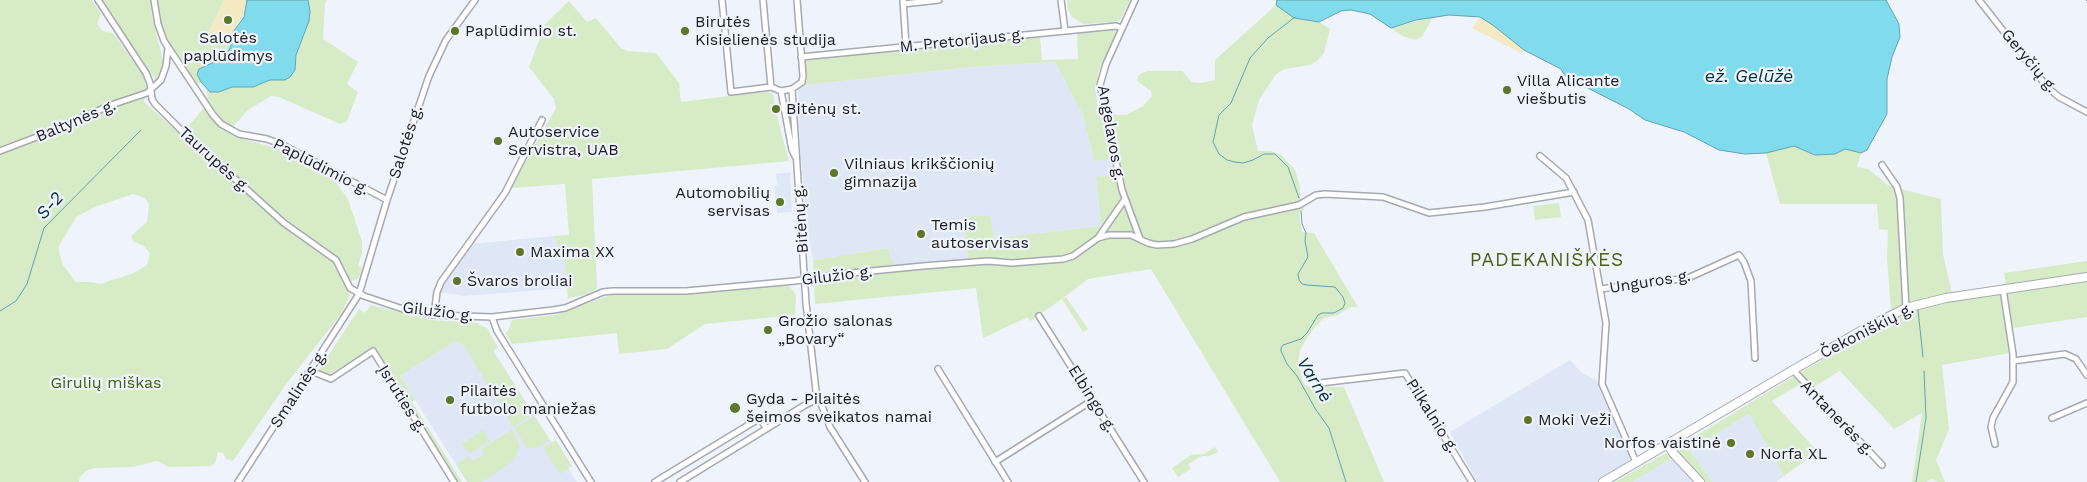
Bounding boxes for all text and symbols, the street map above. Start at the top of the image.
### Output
place label: Birutės Kisielienės studija [695,12,836,50]
marker: Salotės paplūdimys [222,14,234,26]
place label: Paplūdimio st. [465,21,577,41]
marker: Paplūdimio st. [449,25,461,37]
marker: Birutės Kisielienės studija [679,25,691,37]
street label: M. Pretorijaus g. [899,25,1025,57]
street label: Geryčių g. [1997,25,2061,97]
place label: Salotės paplūdimys [183,28,273,66]
water label: ež. Gelūžė [1705,66,1793,88]
place label: Villa Alicante viešbutis [1517,71,1619,109]
street label: Angelavos g. [1093,84,1129,182]
marker: Villa Alicante viešbutis [1501,84,1513,96]
street label: Baltynės g. [33,96,119,146]
place label: Bitėnų st. [786,99,861,119]
street label: Salotės g. [385,103,427,181]
marker: Bitėnų st. [770,103,782,115]
place label: Autoservice Servistra, UAB [508,122,619,160]
street label: Taurupės g. [174,123,254,197]
street label: Paplūdimio g. [270,135,372,199]
marker: Autoservice Servistra, UAB [492,135,504,147]
place label: Vilniaus krikščionių gimnazija [844,154,995,192]
marker: Vilniaus krikščionių gimnazija [828,167,840,179]
place label: Automobilių servisas [675,183,770,221]
street label: Bitėnų g. [789,184,813,254]
water label: S-2 [32,188,68,224]
marker: Automobilių servisas [774,196,786,208]
place label: Temis autoservisas [931,215,1029,253]
marker: Temis autoservisas [915,228,927,240]
place label: Maxima XX [530,242,614,262]
marker: Maxima XX [514,246,526,258]
district label: PADEKANIŠKĖS [1468,249,1626,271]
street label: Gilužio g. [800,262,874,290]
street label: Unguros g. [1608,266,1692,298]
place label: Švaros broliai [467,271,572,291]
marker: Švaros broliai [451,275,463,287]
street label: Gilužio g. [401,298,475,326]
street label: Čekoniškių g. [1817,299,1917,363]
place label: Grožio salonas „Bovary“ [778,311,893,349]
marker: Grožio salonas „Bovary“ [762,324,774,336]
street label: Smalinės g. [267,346,331,432]
water label: Varnė [1292,353,1336,407]
street label: Įsruties g. [374,362,430,436]
street label: Elbingo g. [1064,362,1120,436]
park label: Girulių miškas [50,373,162,393]
street label: Pilkalnio g. [1402,375,1462,457]
street label: Antanerės g. [1796,376,1878,460]
place label: Pilaitės futbolo maniežas [460,381,596,419]
place label: Gyda - Pilaitės šeimos sveikatos namai [746,389,932,427]
marker: Pilaitės futbolo maniežas [444,394,456,406]
marker: Gyda - Pilaitės šeimos sveikatos namai [728,401,742,415]
place label: Moki Veži [1538,410,1612,430]
marker: Moki Veži [1522,414,1534,426]
place label: Norfos vaistinė [1604,433,1721,453]
marker: Norfos vaistinė [1725,437,1737,449]
place label: Norfa XL [1760,444,1827,464]
marker: Norfa XL [1744,448,1756,460]

